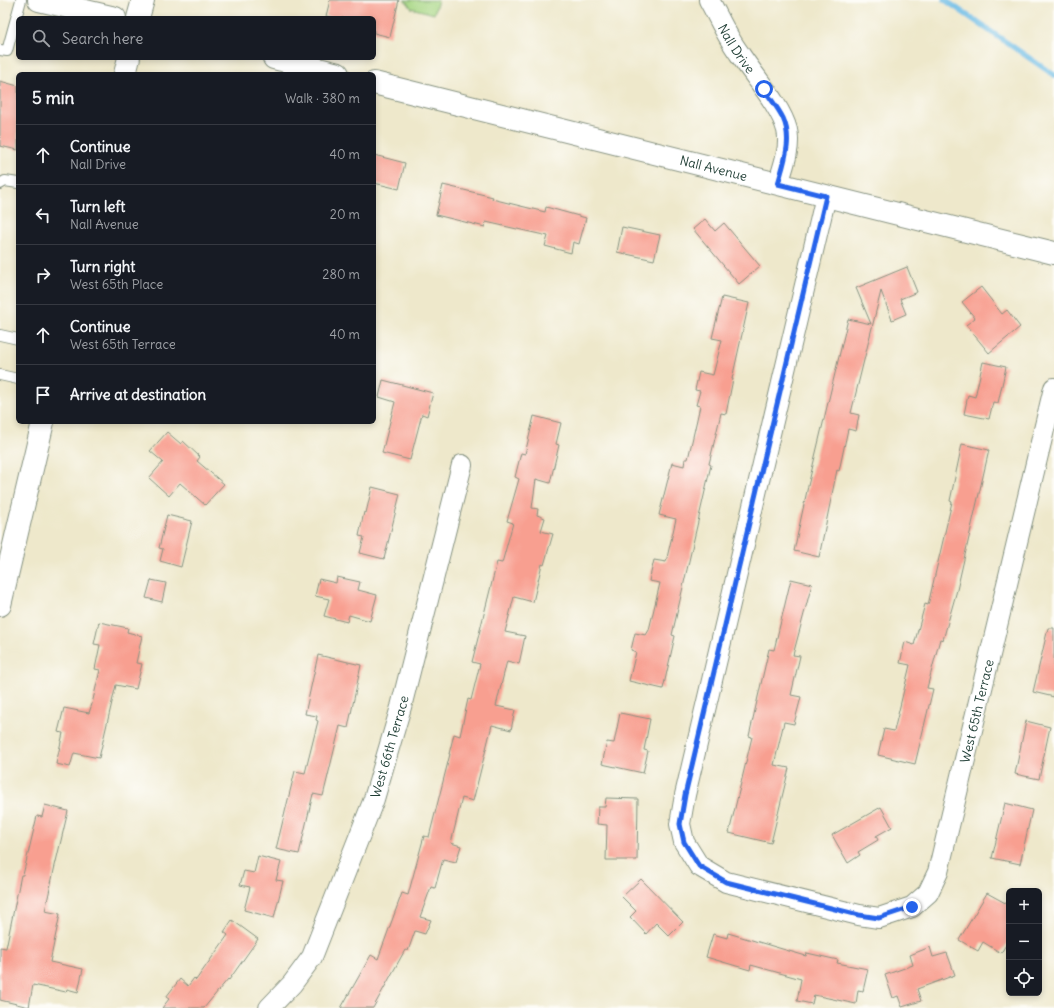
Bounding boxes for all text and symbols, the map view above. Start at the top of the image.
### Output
search box [16,16,376,60]
street label: Nall Drive [714,21,759,77]
icon: search [30,27,52,49]
text: Search here [62,29,143,48]
route start [755,80,773,98]
text: 5 min [32,87,74,109]
text: Walk · 380 m [285,90,360,107]
text: Continue [70,137,131,156]
icon: ahead [32,144,54,166]
text: 40 m [329,146,360,163]
street label: Nall Avenue [678,152,749,185]
text: Nall Drive [70,156,126,173]
text: Turn left [70,197,125,216]
icon: left [32,204,54,226]
text: 20 m [330,206,360,223]
text: Nall Avenue [70,216,139,233]
text: Turn right [70,257,135,276]
icon: right [32,264,54,286]
text: 280 m [322,266,360,283]
text: West 65th Place [70,276,163,293]
text: Continue [70,317,131,336]
icon: ahead [32,324,54,346]
text: 40 m [329,326,360,343]
text: West 65th Terrace [70,336,176,353]
icon: arrive [32,384,54,406]
text: Arrive at destination [70,385,206,404]
street label: West 65th Terrace [956,658,998,765]
street label: West 66th Terrace [367,694,413,800]
map controls [1006,888,1042,996]
button: + [1006,888,1042,924]
route end [903,898,921,916]
button: − [1006,924,1042,960]
button: locate [1006,960,1042,996]

